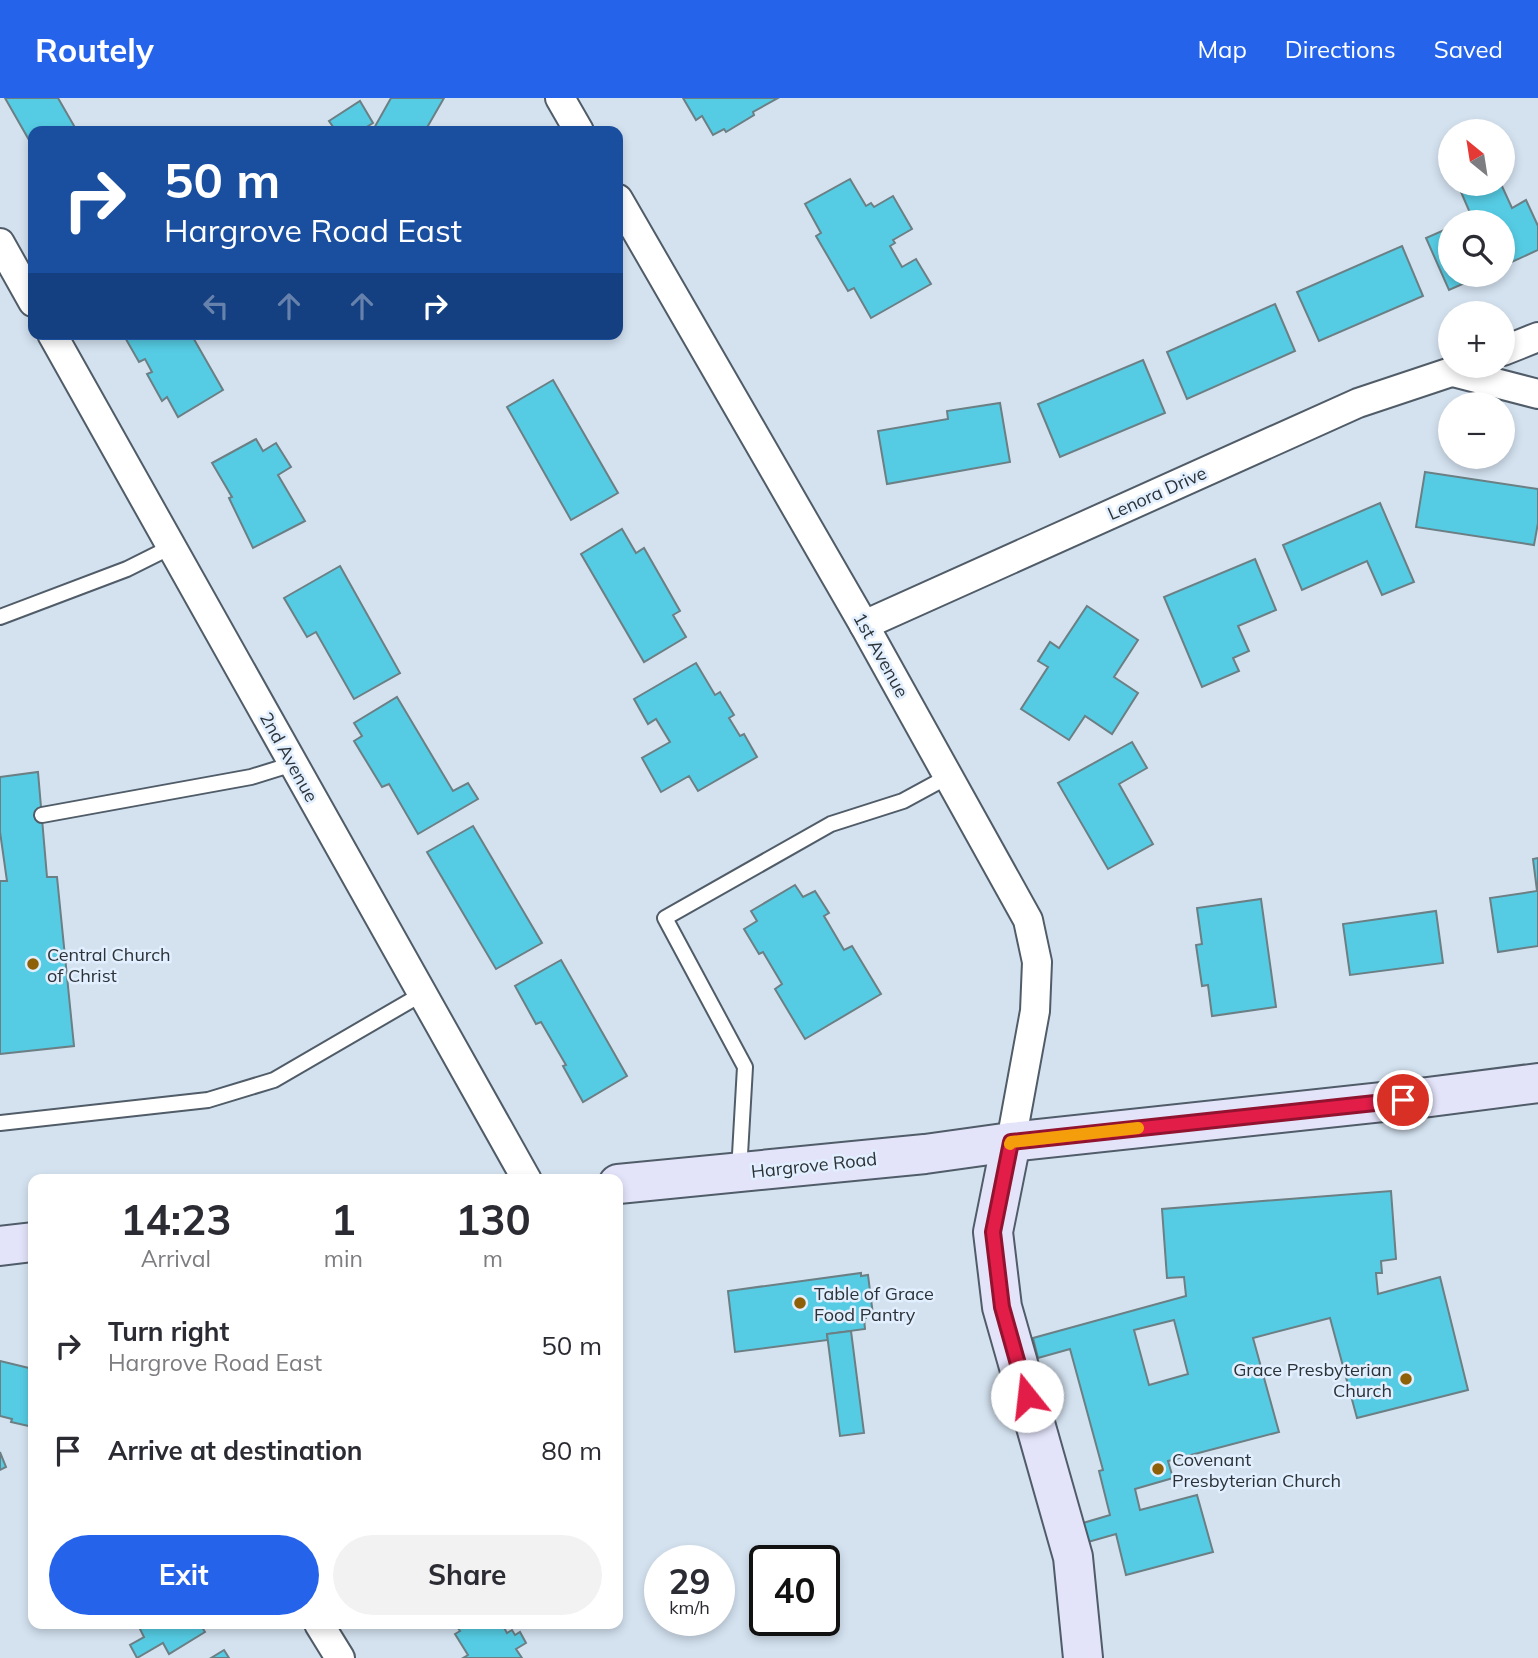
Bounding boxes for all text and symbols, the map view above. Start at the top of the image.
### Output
text: Routely [35,29,154,70]
text: Map [1197,34,1247,64]
text: Directions [1285,34,1396,64]
text: Saved [1434,34,1503,64]
north arrow [1438,119,1516,196]
map controls [1438,119,1515,469]
text: 50 m [164,149,280,210]
icon: right [49,154,140,245]
text: Hargrove Road East [164,210,462,250]
button: search [1438,210,1515,287]
icon: left [197,287,235,325]
icon: ahead [270,287,308,325]
icon: ahead [343,287,381,325]
icon: right [416,287,454,325]
button: + [1438,301,1515,378]
button: − [1438,392,1515,469]
street label: Lenora Drive [1104,461,1210,525]
street label: 1st Avenue [848,609,914,701]
street label: 2nd Avenue [255,708,323,806]
place label: Central Church of Christ [47,943,171,987]
marker: Central Church of Christ [25,956,41,972]
pin [1373,1070,1433,1130]
icon: arrive [1384,1081,1422,1119]
street label: Hargrove Road [750,1147,878,1183]
text: 14:23 [120,1193,231,1246]
text: 1 [331,1193,356,1246]
text: 130 [455,1193,531,1246]
text: Arrival [141,1244,211,1273]
text: min [324,1244,363,1273]
text: m [483,1244,503,1273]
place label: Table of Grace Food Pantry [814,1282,934,1326]
marker: Table of Grace Food Pantry [792,1295,808,1311]
text: Turn right [108,1315,229,1348]
icon: right [49,1327,87,1365]
text: 50 m [541,1329,602,1362]
text: Hargrove Road East [108,1348,322,1377]
place label: Grace Presbyterian Church [1233,1358,1392,1402]
position arrow [990,1359,1064,1433]
marker: Grace Presbyterian Church [1398,1371,1414,1387]
icon: arrive [49,1432,87,1470]
text: Arrive at destination [108,1434,363,1467]
text: 80 m [541,1434,602,1467]
place label: Covenant Presbyterian Church [1172,1448,1341,1492]
marker: Covenant Presbyterian Church [1150,1461,1166,1477]
button: Exit [49,1535,319,1615]
button: Share [333,1535,602,1615]
speed limit sign: 40 [749,1545,840,1636]
text: 29 [668,1559,711,1603]
text: km/h [669,1596,710,1619]

